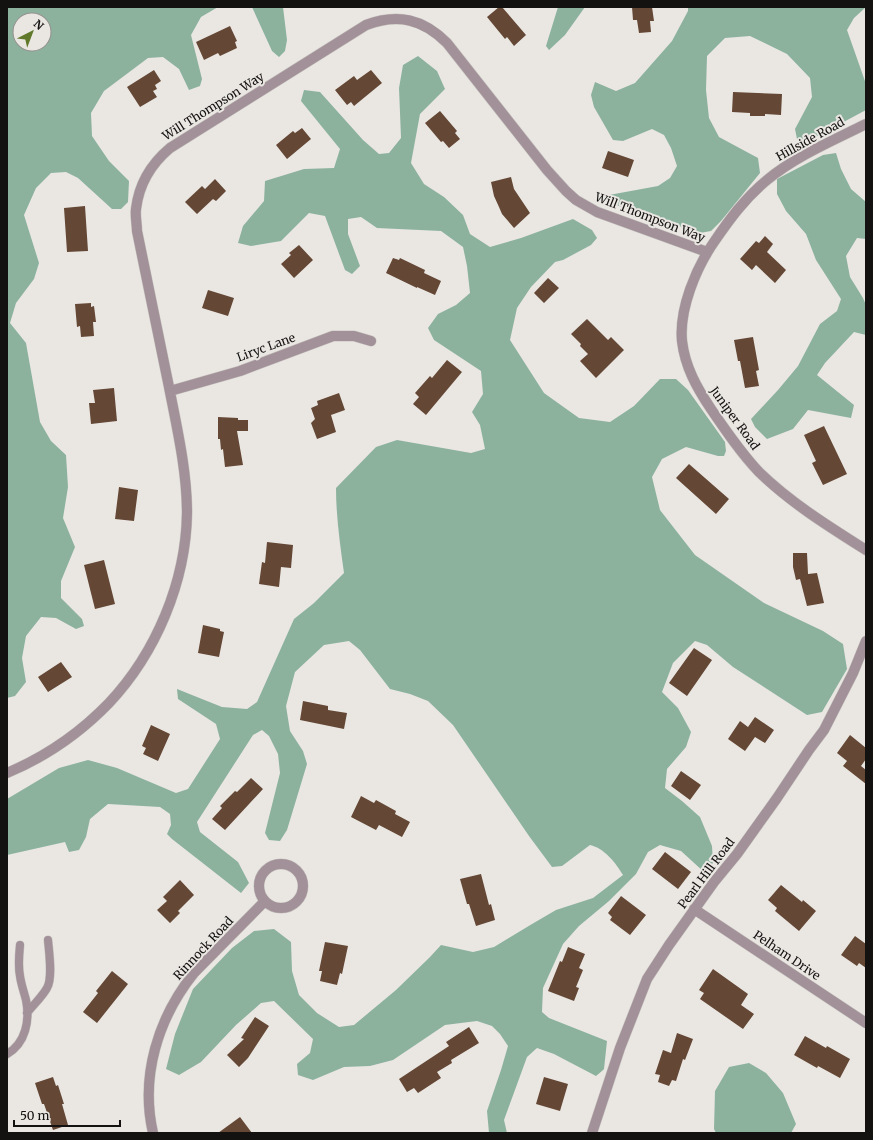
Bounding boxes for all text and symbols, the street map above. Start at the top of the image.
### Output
north arrow [12,12,52,52]
text: N [31,16,47,33]
street label: Will Thompson Way [159,69,267,144]
street label: Hillside Road [773,114,847,164]
street label: Will Thompson Way [592,189,707,245]
street label: Liryc Lane [235,330,297,364]
street label: Juniper Road [706,383,763,453]
street label: Pearl Hill Road [675,835,737,911]
street label: Rinnock Road [170,913,236,983]
street label: Pelham Drive [751,927,823,983]
scale bar [14,1102,120,1128]
text: 50 m [20,1108,49,1123]

